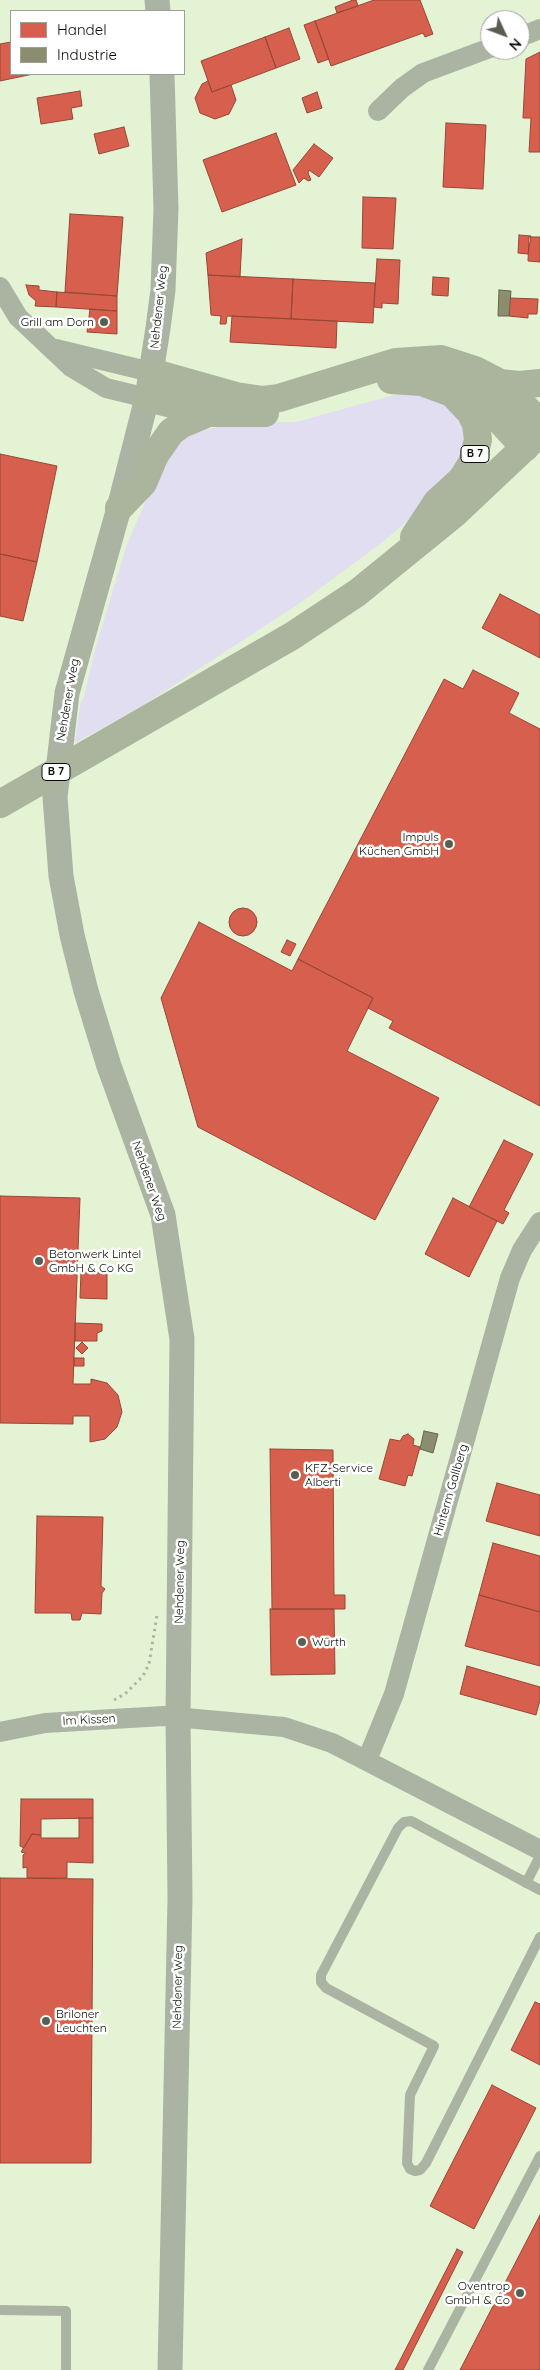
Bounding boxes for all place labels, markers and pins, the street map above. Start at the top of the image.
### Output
place label: Grill am Dorn [21,315,94,329]
marker: Grill am Dorn [98,316,110,328]
place label: Impuls Küchen GmbH [359,830,439,858]
marker: Impuls Küchen GmbH [443,838,455,850]
place label: Betonwerk Lintel GmbH & Co KG [49,1247,141,1275]
marker: Betonwerk Lintel GmbH & Co KG [33,1255,45,1267]
place label: KFZ-Service Alberti [305,1461,373,1489]
marker: KFZ-Service Alberti [289,1469,301,1481]
place label: Würth [312,1635,346,1649]
marker: Würth [296,1636,308,1648]
place label: Briloner Leuchten [56,2007,107,2035]
marker: Briloner Leuchten [40,2015,52,2027]
place label: Oventrop GmbH & Co [445,2279,510,2307]
marker: Oventrop GmbH & Co [514,2287,526,2299]

